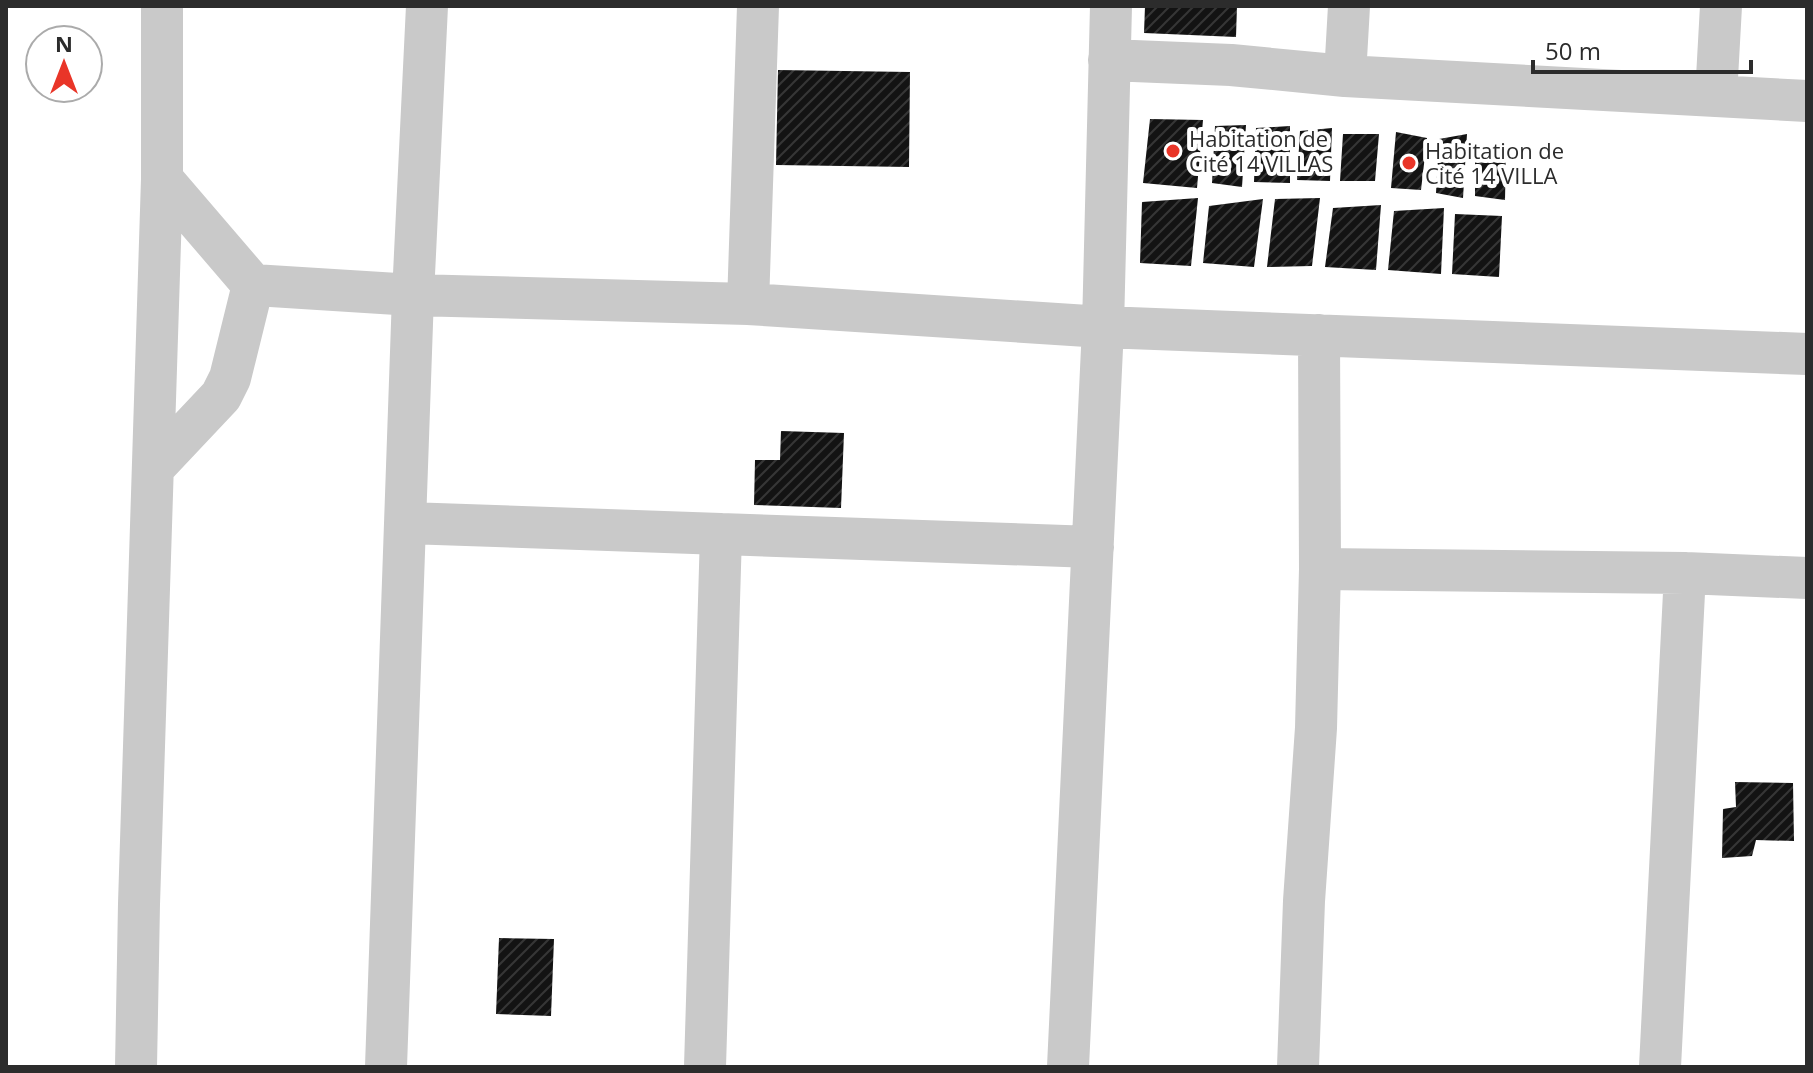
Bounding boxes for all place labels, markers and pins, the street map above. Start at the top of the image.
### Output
place label: Habitation de Cité 14 VILLAS [1189,123,1333,178]
place label: Habitation de Cité 14 VILLA [1425,135,1564,190]
marker: Habitation de Cité 14 VILLAS [1164,142,1182,160]
marker: Habitation de Cité 14 VILLA [1400,154,1418,172]

